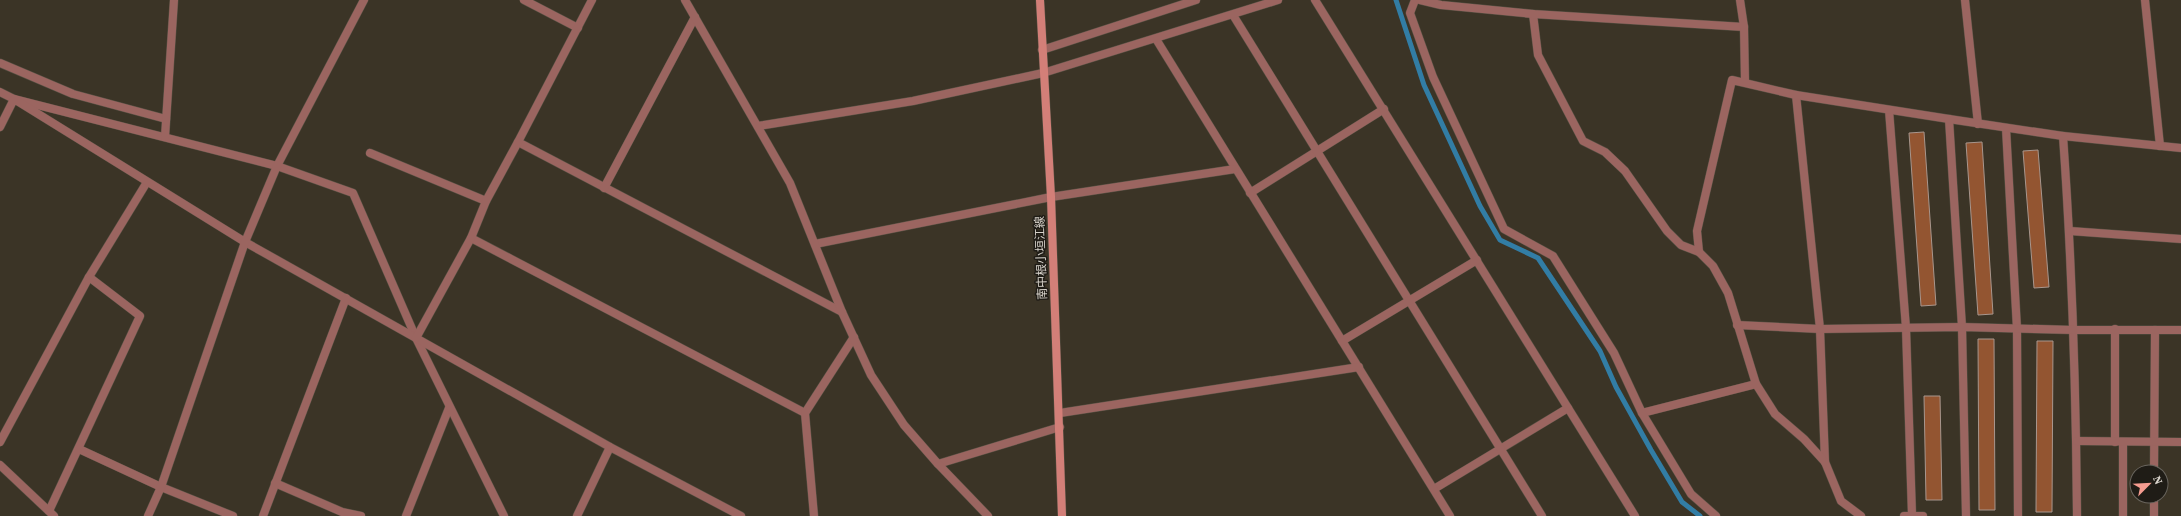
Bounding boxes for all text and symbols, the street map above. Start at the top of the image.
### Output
street label: 南中根小垣江線 [1032,216,1050,300]
north arrow [2129,464,2169,504]
text: N [2149,473,2166,487]

